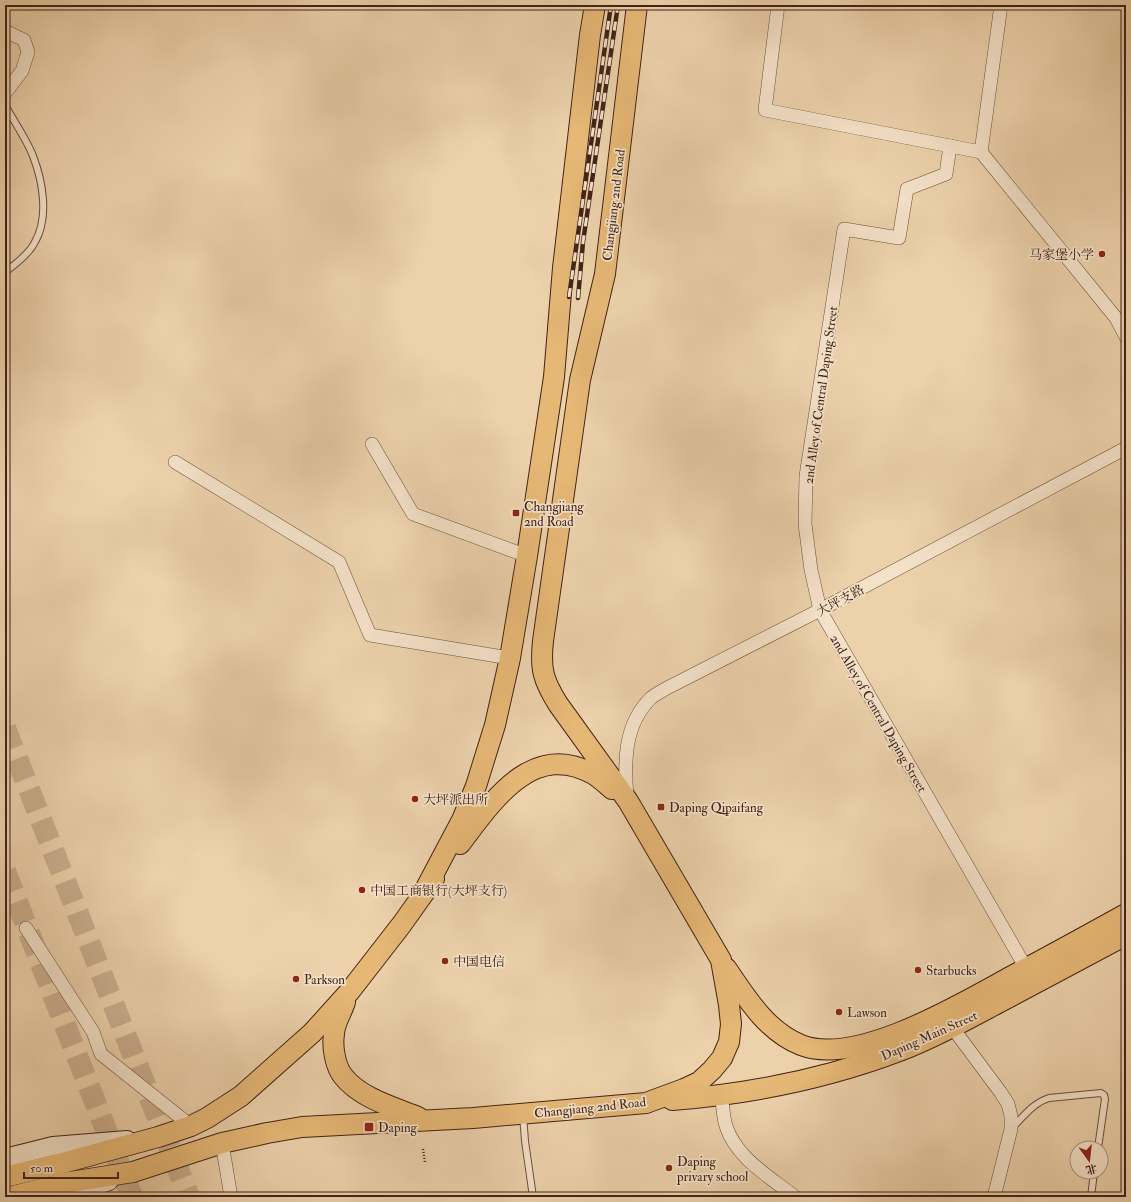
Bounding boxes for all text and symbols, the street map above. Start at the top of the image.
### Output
street label: Changjiang 2nd Road [599,148,629,262]
place label: 马家堡小学 [1029,247,1094,263]
marker: 马家堡小学 [1097,249,1107,259]
street label: 2nd Alley of Central Daping Street [801,305,842,485]
place label: Changjiang 2nd Road [524,499,584,530]
marker: Changjiang 2nd Road [511,508,521,518]
street label: 大坪支路 [814,582,867,620]
street label: 2nd Alley of Central Daping Street [825,632,930,796]
place label: 大坪派出所 [423,792,488,808]
marker: 大坪派出所 [410,794,420,804]
place label: Daping Qipaifang [669,800,764,817]
marker: Daping Qipaifang [656,802,666,812]
place label: 中国工商银行(大坪支行) [370,883,507,899]
marker: 中国工商银行(大坪支行) [357,885,367,895]
place label: 中国电信 [453,954,505,970]
marker: 中国电信 [440,956,450,966]
place label: Starbucks [926,963,977,979]
marker: Starbucks [913,965,923,975]
place label: Parkson [304,972,345,988]
marker: Parkson [291,974,301,984]
place label: Lawson [847,1005,887,1021]
marker: Lawson [834,1007,844,1017]
street label: Daping Main Street [879,1007,980,1065]
street label: Changjiang 2nd Road [534,1094,647,1122]
place label: Daping [378,1120,418,1137]
marker: Daping [363,1121,375,1133]
north arrow [1069,1140,1109,1180]
scale bar [24,1154,118,1180]
place label: Daping privary school [676,1154,749,1186]
text: 50 m [30,1161,54,1176]
text: 北 [1084,1161,1098,1177]
marker: Daping privary school [664,1163,674,1173]

